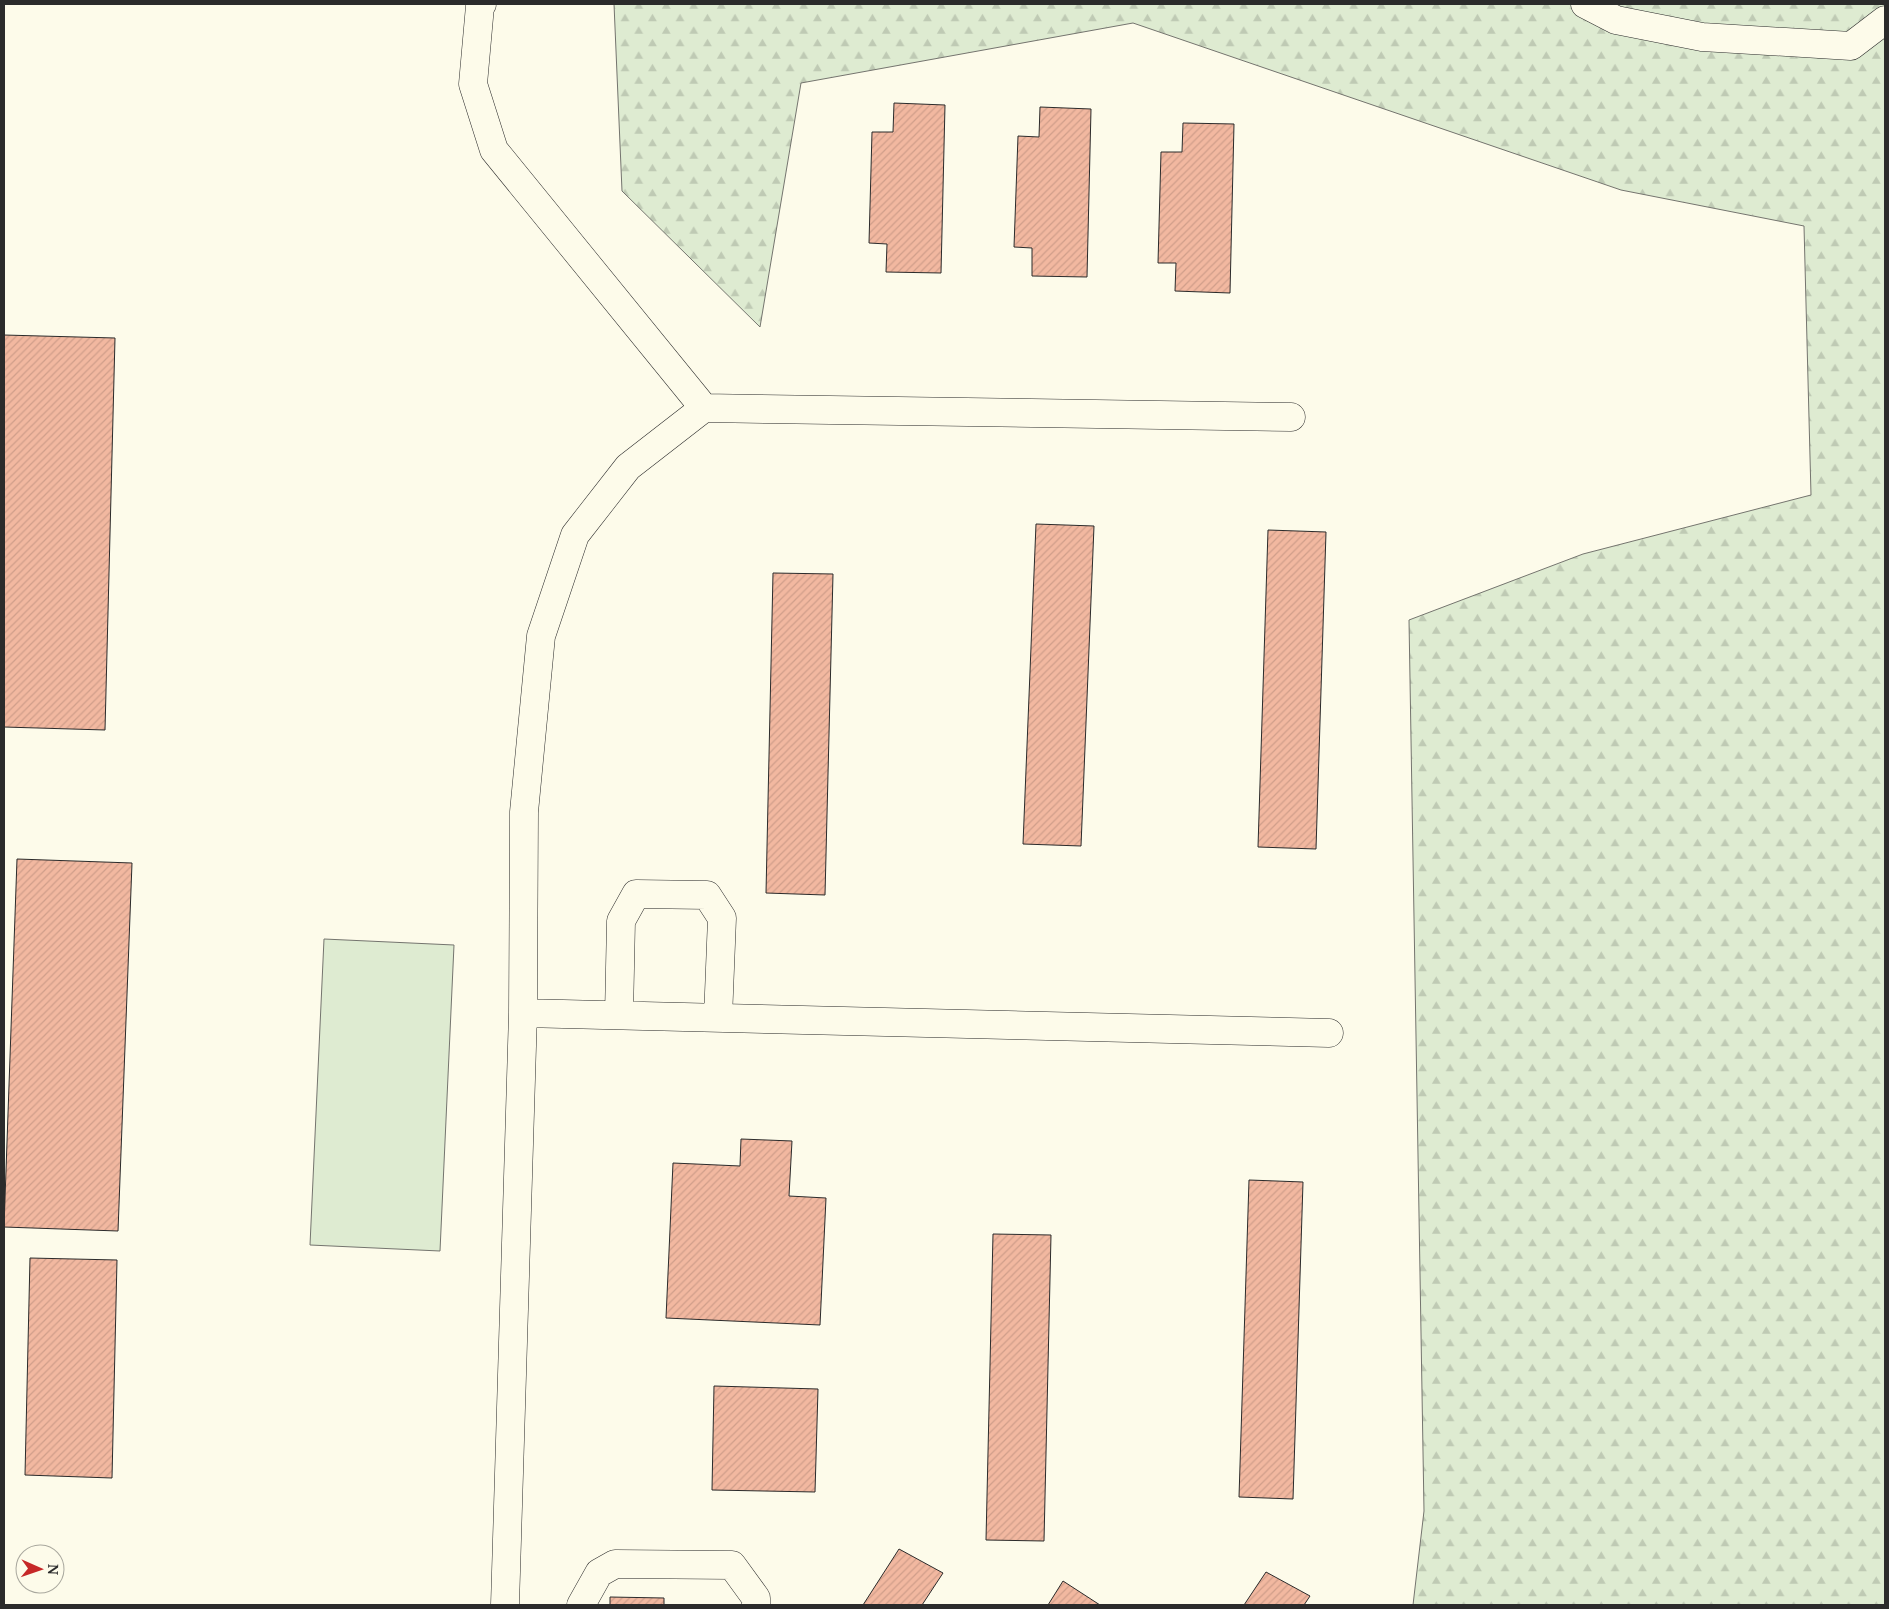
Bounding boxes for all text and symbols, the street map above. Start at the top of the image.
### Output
north arrow [15,1544,65,1594]
text: N [44,1564,63,1575]

